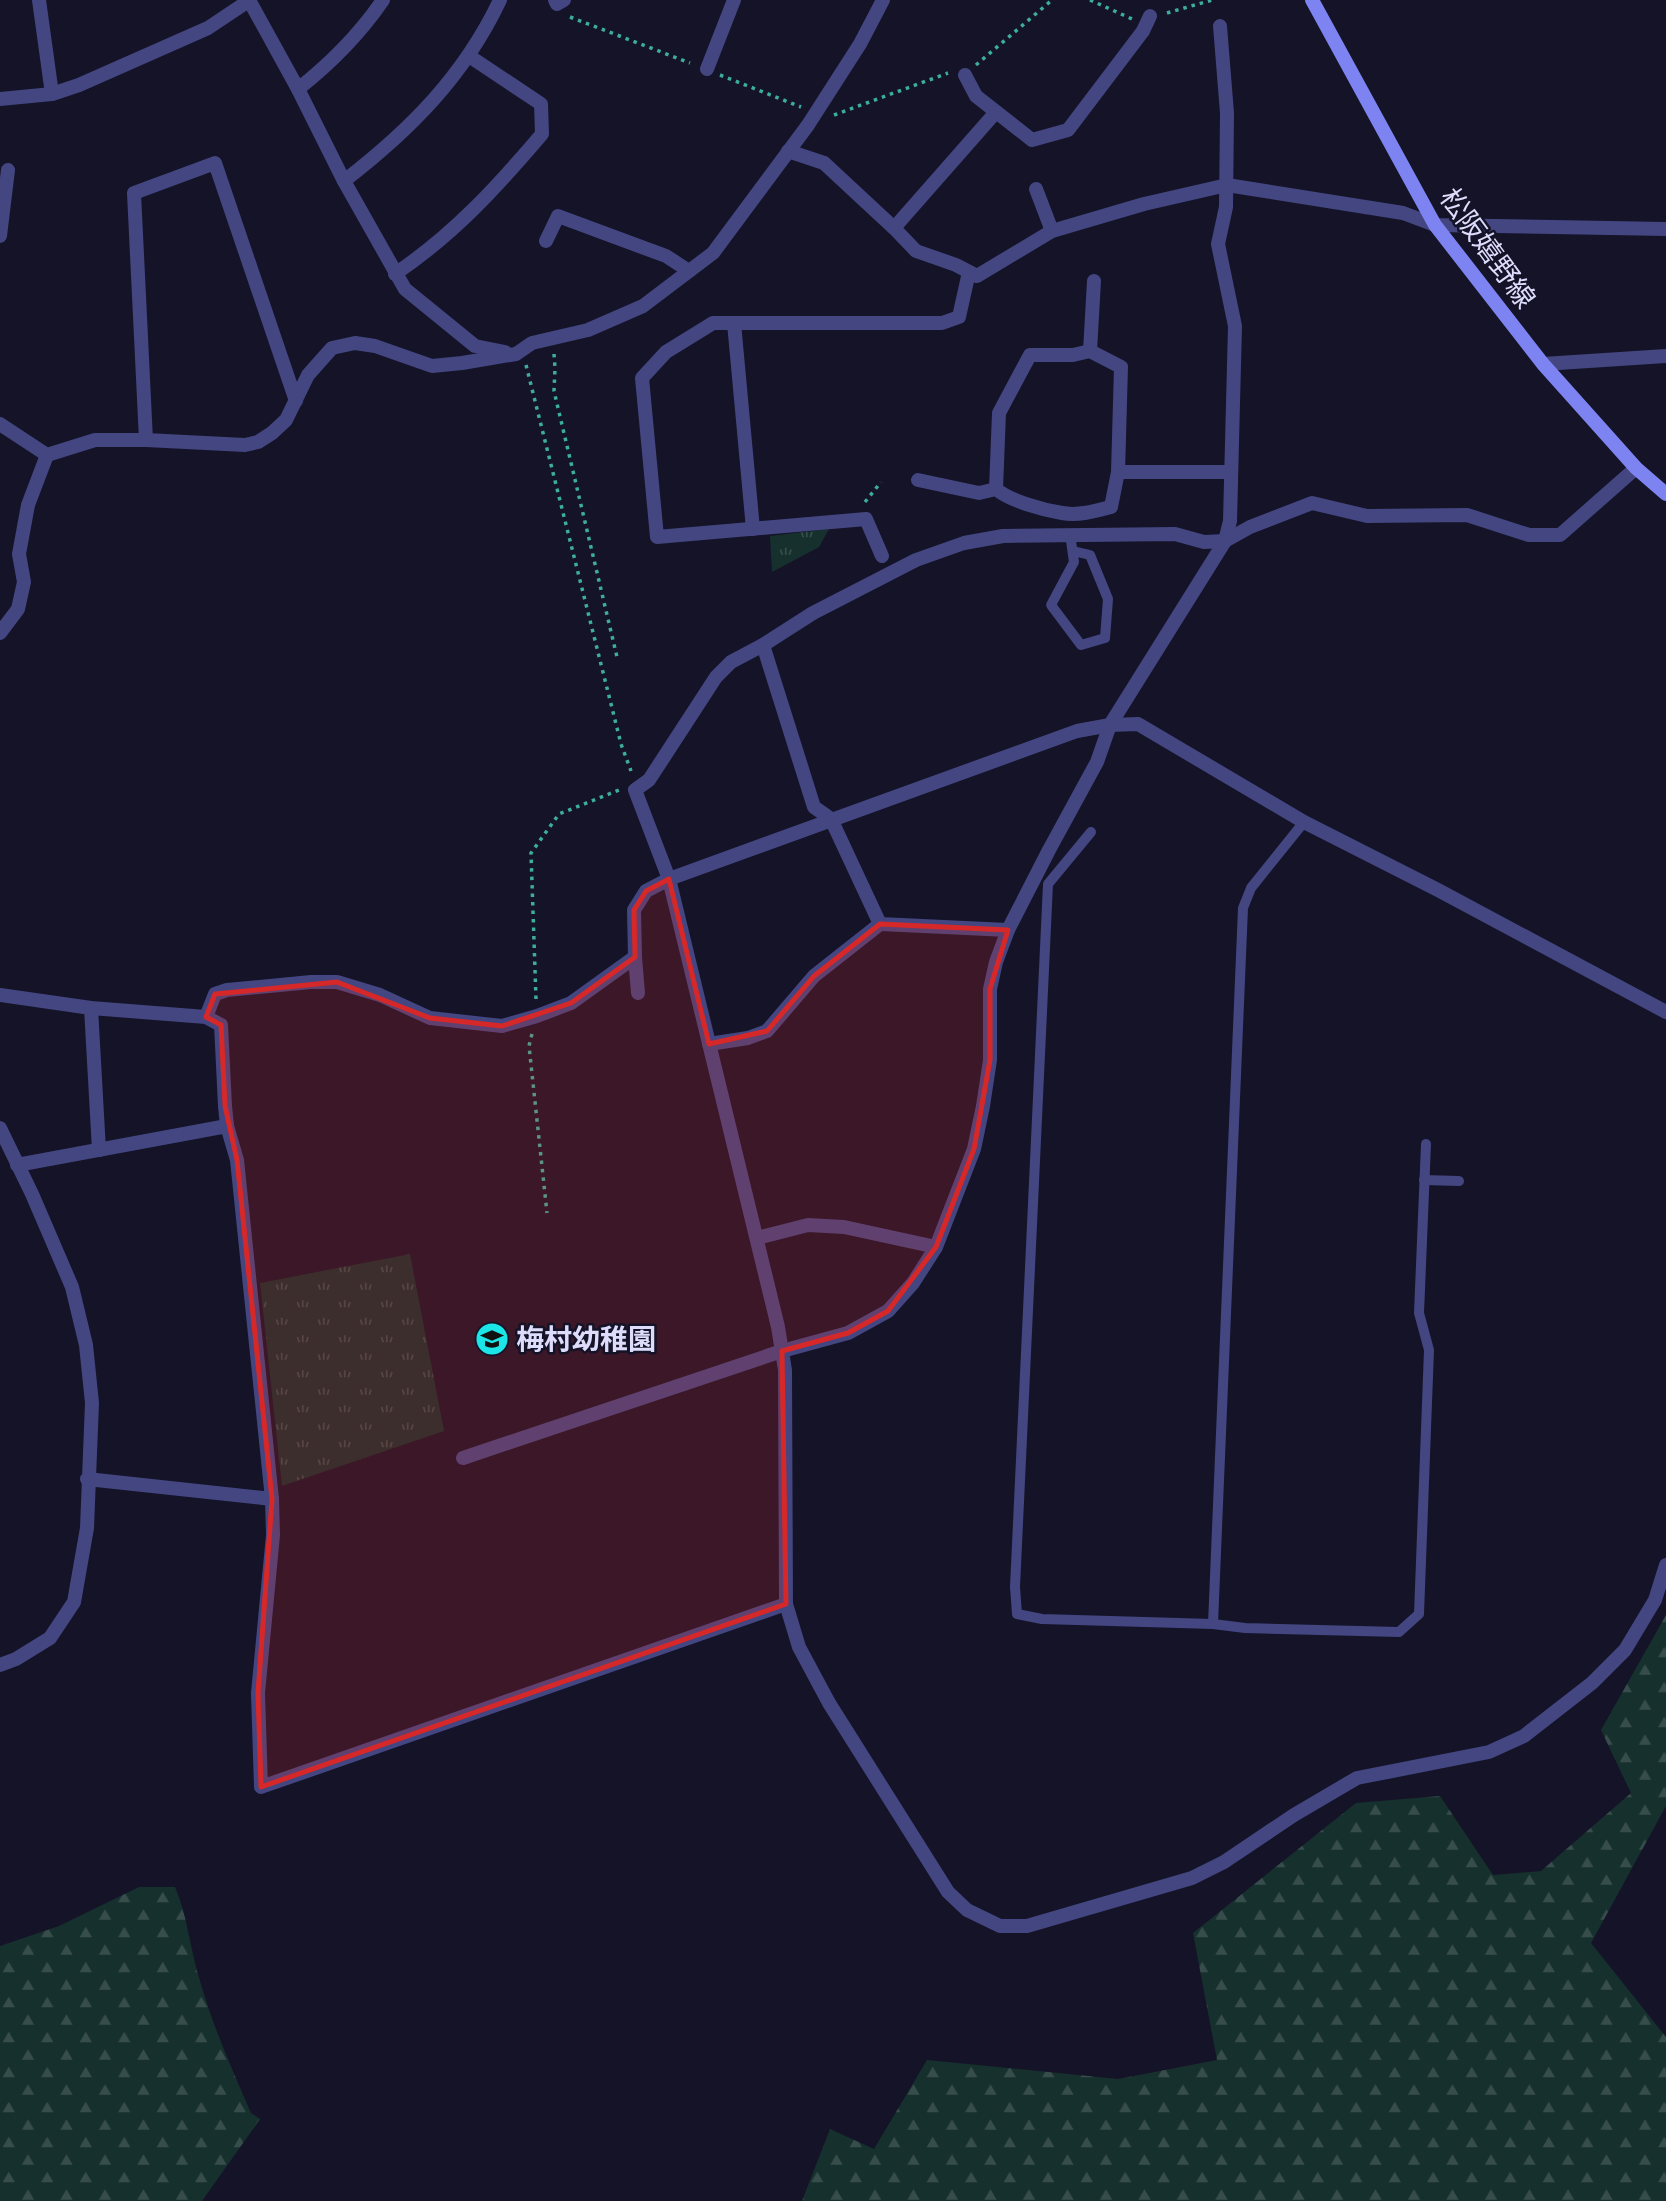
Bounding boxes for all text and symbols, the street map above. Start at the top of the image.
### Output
street label: 松阪嬉野線 [1430,180,1545,317]
place label: 梅村幼稚園 [516,1319,656,1360]
school or university icon: 梅村幼稚園 [473,1320,511,1358]

